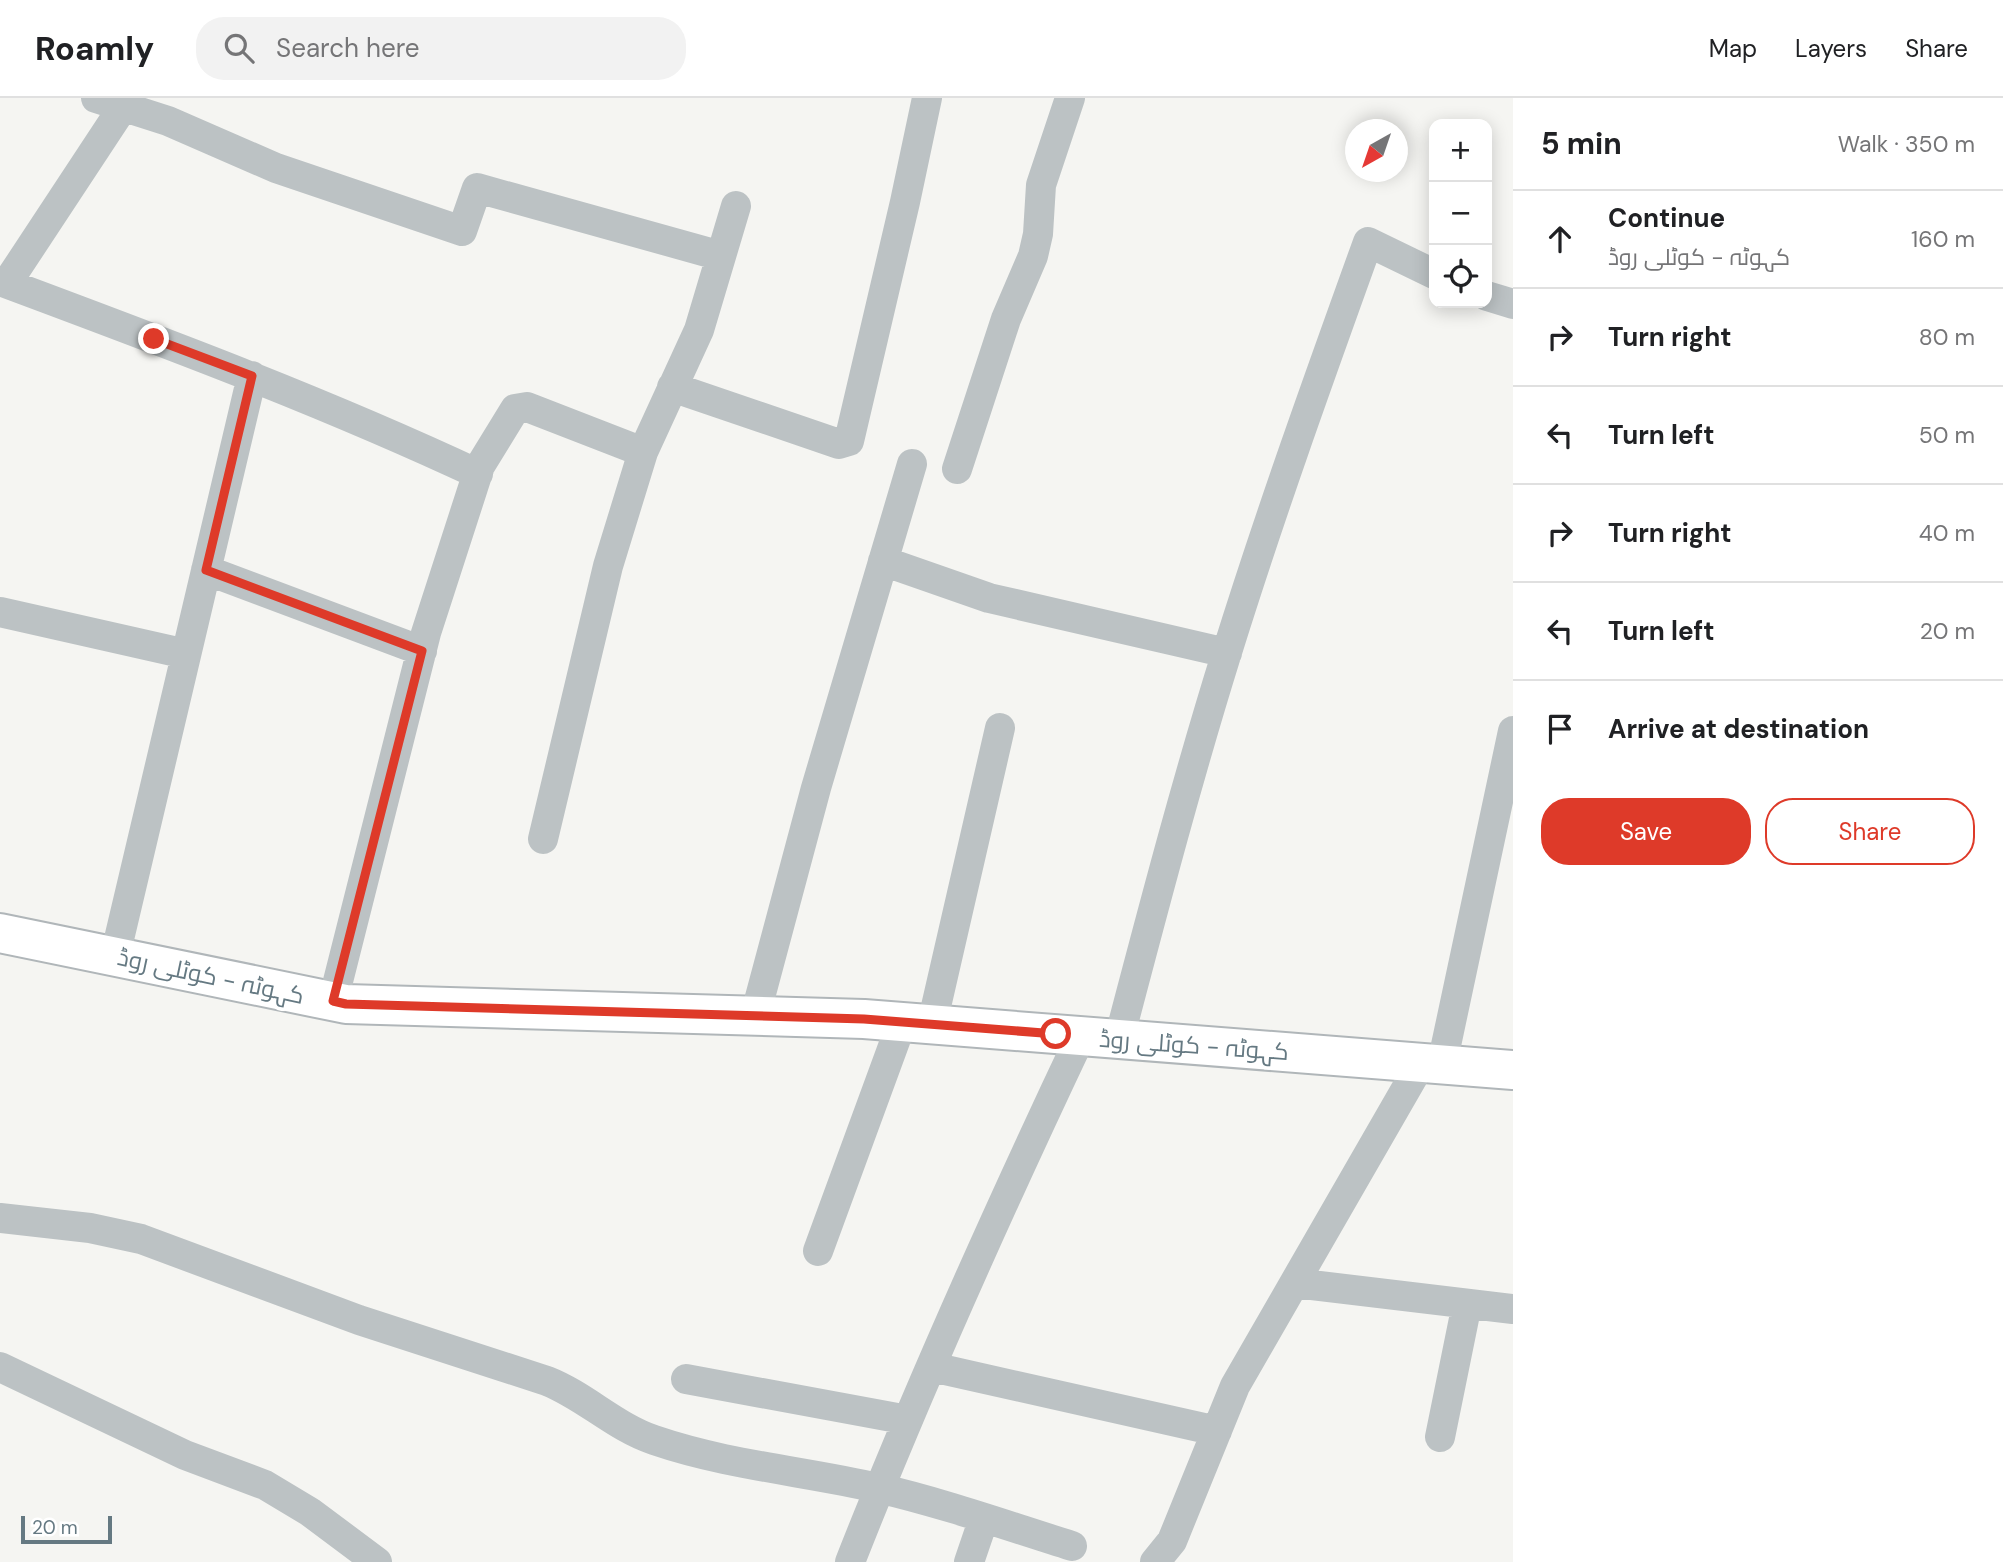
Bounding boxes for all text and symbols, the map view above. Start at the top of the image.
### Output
search box [196,17,686,80]
text: Roamly [35,27,154,70]
icon: search [220,29,258,67]
text: Search here [276,31,420,65]
text: Map [1709,33,1757,64]
text: Layers [1795,33,1867,64]
text: Share [1905,33,1968,64]
north arrow [1345,119,1408,182]
map controls [1429,119,1492,308]
button: + [1429,119,1492,182]
text: 5 min [1541,124,1622,163]
text: Walk · 350 m [1838,129,1975,159]
button: − [1429,182,1492,245]
text: Continue [1608,201,1725,235]
icon: ahead [1541,220,1579,258]
text: 160 m [1911,224,1975,254]
text: کہوٹہ - کوٹلی روڈ [1608,242,1790,272]
button: locate [1429,245,1492,308]
icon: right [1541,318,1579,356]
text: Turn right [1608,320,1732,354]
text: 80 m [1919,322,1975,352]
route end [138,323,169,354]
icon: left [1541,416,1579,454]
text: Turn left [1608,418,1715,452]
text: 50 m [1919,420,1975,450]
icon: right [1541,514,1579,552]
text: Turn right [1608,516,1732,550]
text: 40 m [1919,518,1975,548]
icon: left [1541,612,1579,650]
text: Turn left [1608,614,1715,648]
text: 20 m [1920,616,1975,646]
icon: arrive [1541,710,1579,748]
text: Arrive at destination [1608,712,1869,746]
button: Save [1541,798,1751,865]
button: Share [1765,798,1975,865]
street label: کہوٹہ - کوٹلی روڈ [115,941,307,1012]
route start [1040,1018,1071,1049]
street label: کہوٹہ - کوٹلی روڈ [1098,1023,1290,1068]
scale bar [21,1513,112,1545]
text: 20 m [32,1515,78,1540]

